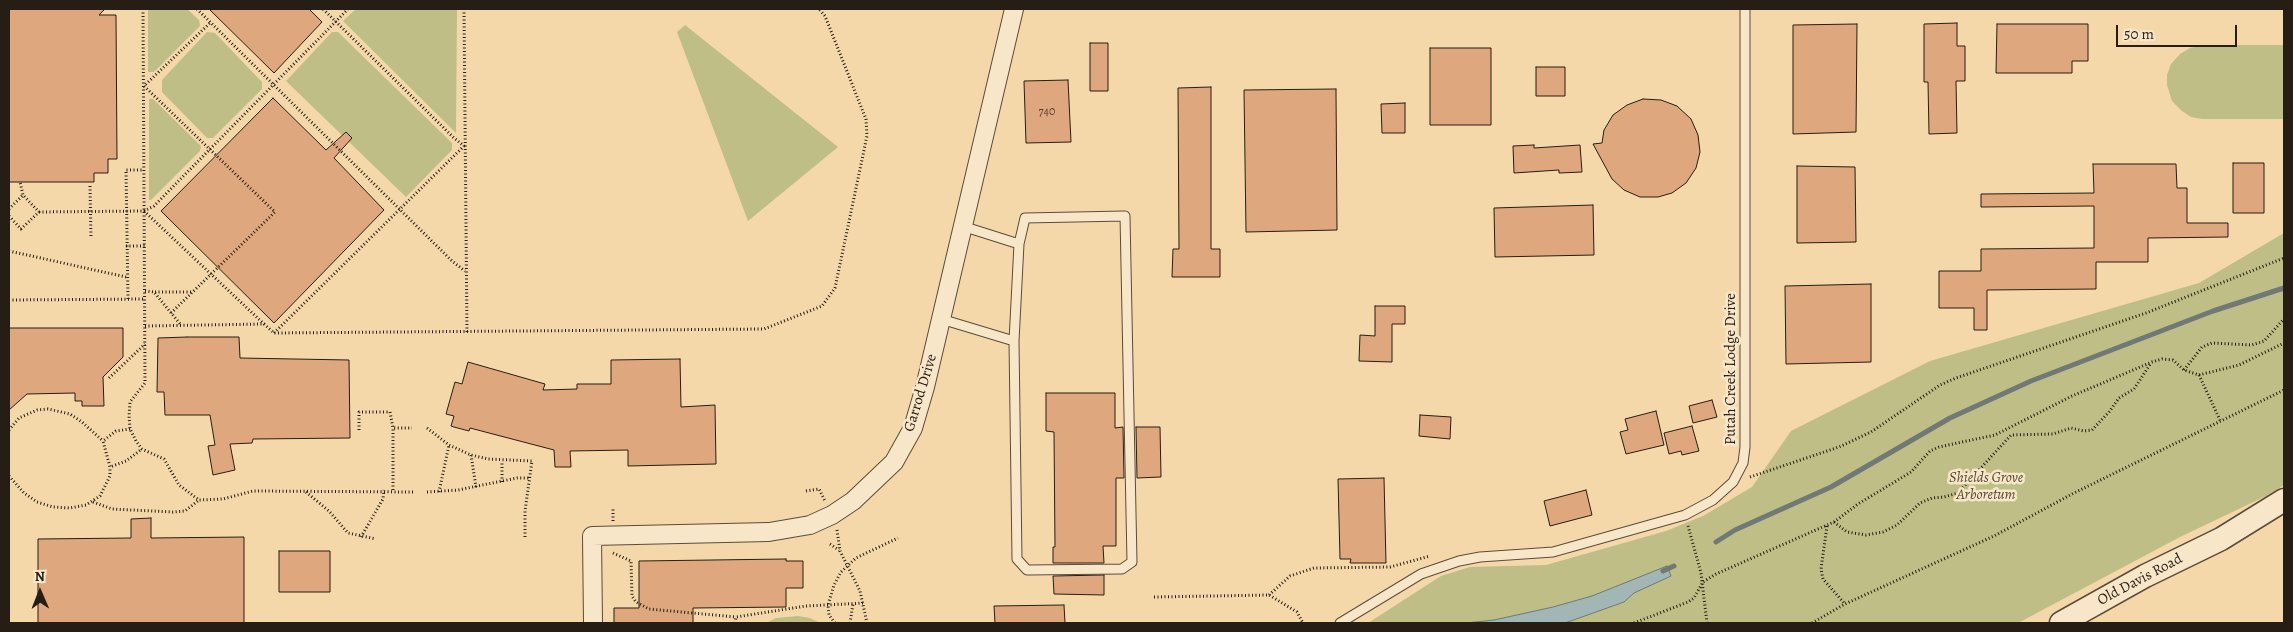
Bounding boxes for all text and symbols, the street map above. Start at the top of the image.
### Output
scale bar [2118,15,2239,47]
text: 50 m [2124,24,2154,44]
house number: 740 [1039,105,1055,119]
street label: Putah Creek Lodge Drive [1722,293,1740,445]
street label: Garrod Drive [901,352,941,434]
park label: Shields Grove Arboretum [1949,469,2023,504]
street label: Old Davis Road [2095,550,2185,610]
north arrow [15,567,65,617]
text: N [34,567,45,586]

